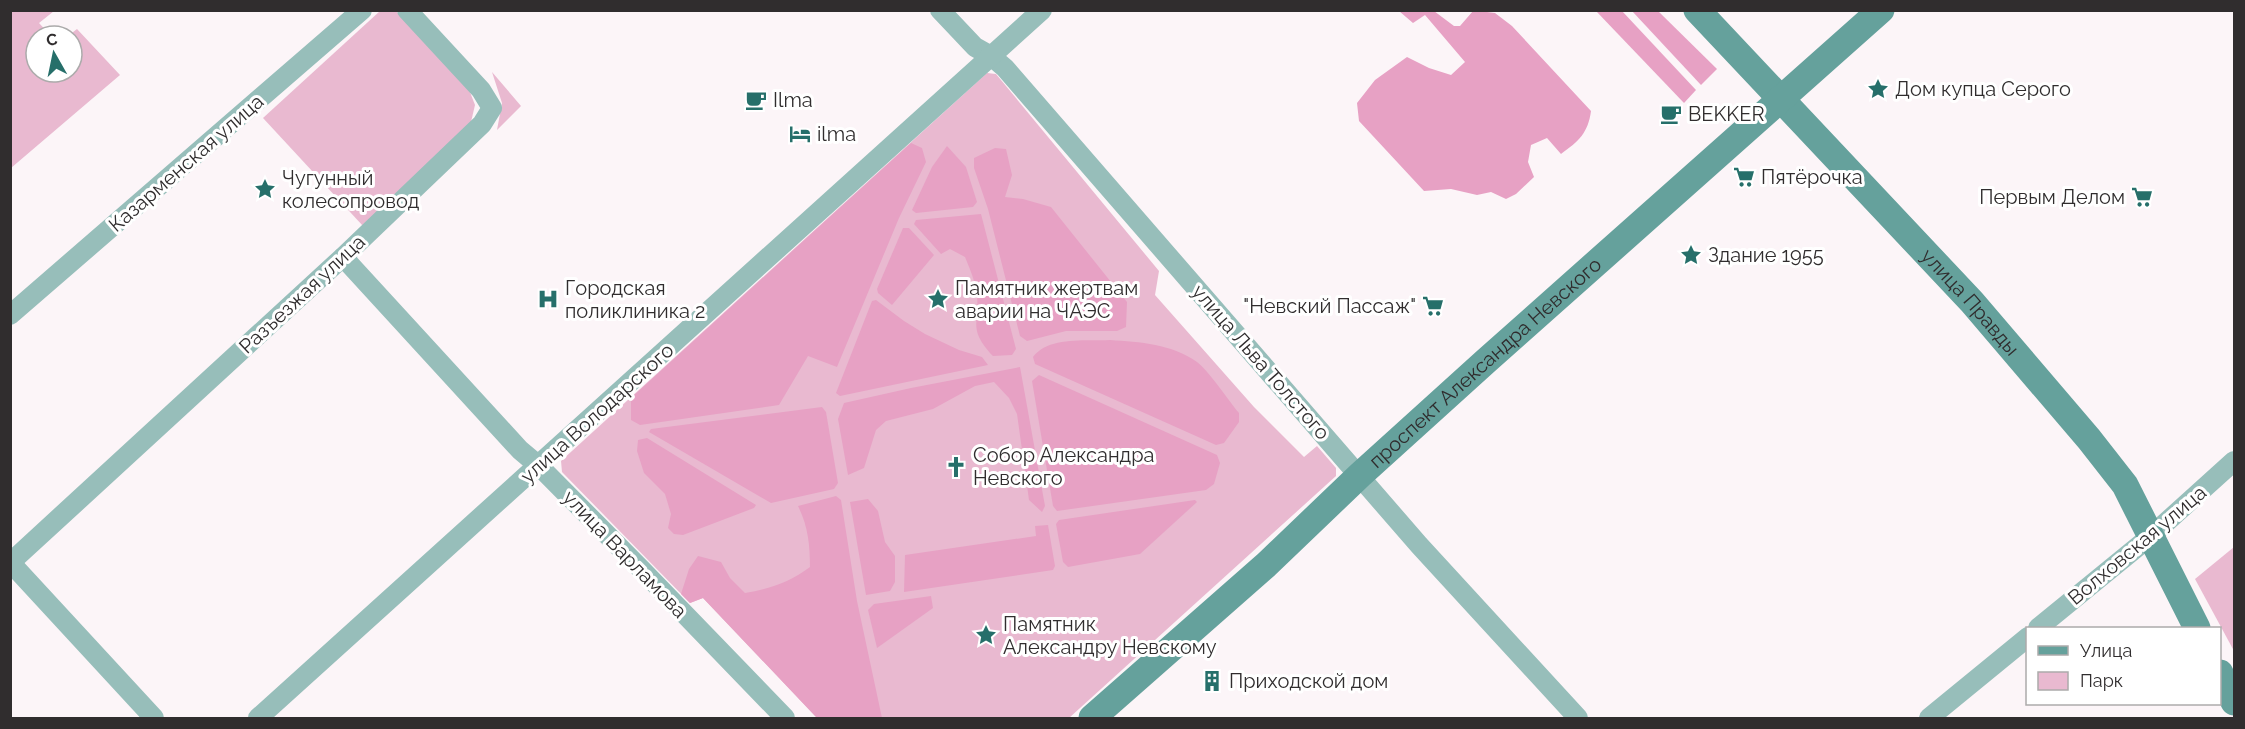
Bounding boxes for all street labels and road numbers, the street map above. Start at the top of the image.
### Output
street label: Казарменская улица [104,89,268,237]
street label: Разъезжая улица [234,230,370,358]
street label: улица Правды [1916,244,2024,360]
street label: проспект Александра Невского [1364,252,1606,473]
street label: улица Льва Толстого [1187,279,1335,445]
street label: улица Володарского [515,338,679,488]
street label: Волховская улица [2063,480,2211,610]
street label: улица Варламова [558,485,692,623]

